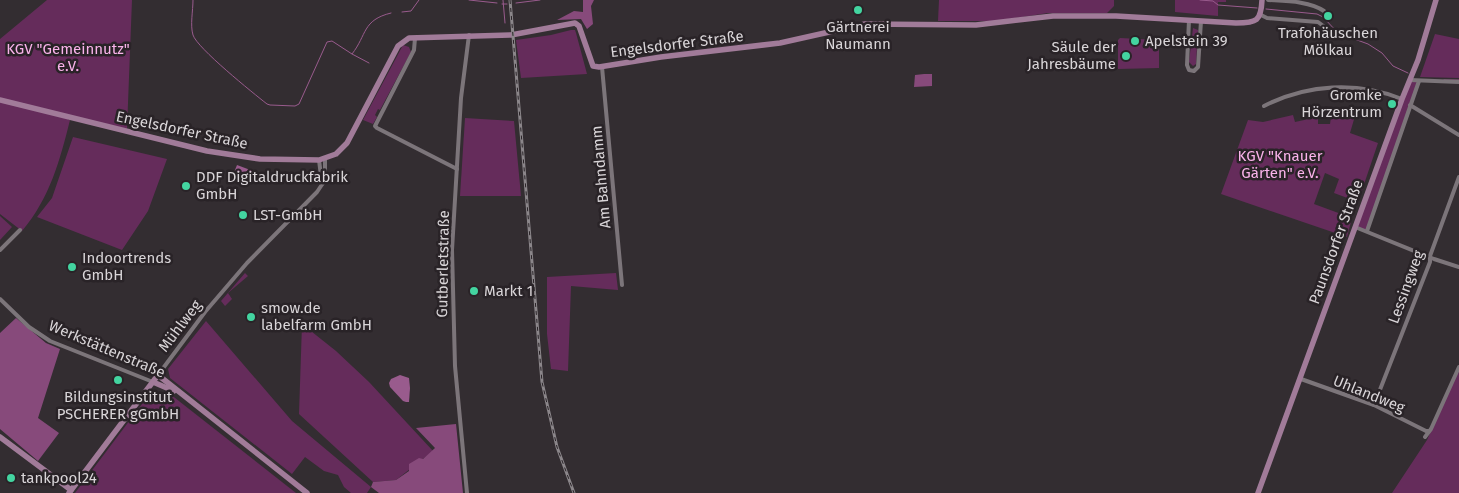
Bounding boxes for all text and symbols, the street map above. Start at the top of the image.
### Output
marker: Gärtnerei Naumann [852,4,864,16]
marker: Trafohäuschen Mölkau [1322,10,1334,22]
place label: Gärtnerei Naumann [825,18,891,53]
place label: Trafohäuschen Mölkau [1278,24,1378,59]
street label: Engelsdorfer Straße [609,27,745,61]
place label: Apelstein 39 [1145,32,1228,50]
marker: Apelstein 39 [1129,35,1141,47]
place label: Säule der Jahresbäume [1027,38,1116,73]
park label: KGV "Gemeinnutz" e.V. [6,40,130,75]
marker: Säule der Jahresbäume [1120,50,1132,62]
place label: Gromke Hörzentrum [1301,86,1382,121]
marker: Gromke Hörzentrum [1386,98,1398,110]
street label: Engelsdorfer Straße [114,107,250,153]
street label: Am Bahndamm [588,125,614,229]
park label: KGV "Knauer Gärten" e.V. [1238,147,1323,182]
place label: DDF Digitaldruckfabrik GmbH [196,168,348,203]
street label: Paunsdorfer Straße [1305,177,1367,307]
marker: DDF Digitaldruckfabrik GmbH [180,180,192,192]
place label: LST-GmbH [253,206,323,224]
marker: LST-GmbH [237,209,249,221]
street label: Gutberletstraße [433,210,453,318]
street label: Lessingweg [1384,248,1428,326]
place label: Indoortrends GmbH [82,249,171,284]
marker: Indoortrends GmbH [66,261,78,273]
place label: Markt 1 [484,282,533,300]
marker: Markt 1 [468,285,480,297]
street label: Mühlweg [155,296,205,356]
place label: smow.de labelfarm GmbH [261,299,372,334]
marker: smow.de labelfarm GmbH [245,311,257,323]
street label: Werkstättenstraße [46,316,168,382]
street label: Uhlandweg [1331,371,1408,417]
marker: Bildungsinstitut PSCHERER gGmbH [112,374,124,386]
place label: Bildungsinstitut PSCHERER gGmbH [57,388,179,423]
place label: tankpool24 [21,469,97,487]
marker: tankpool24 [5,472,17,484]

